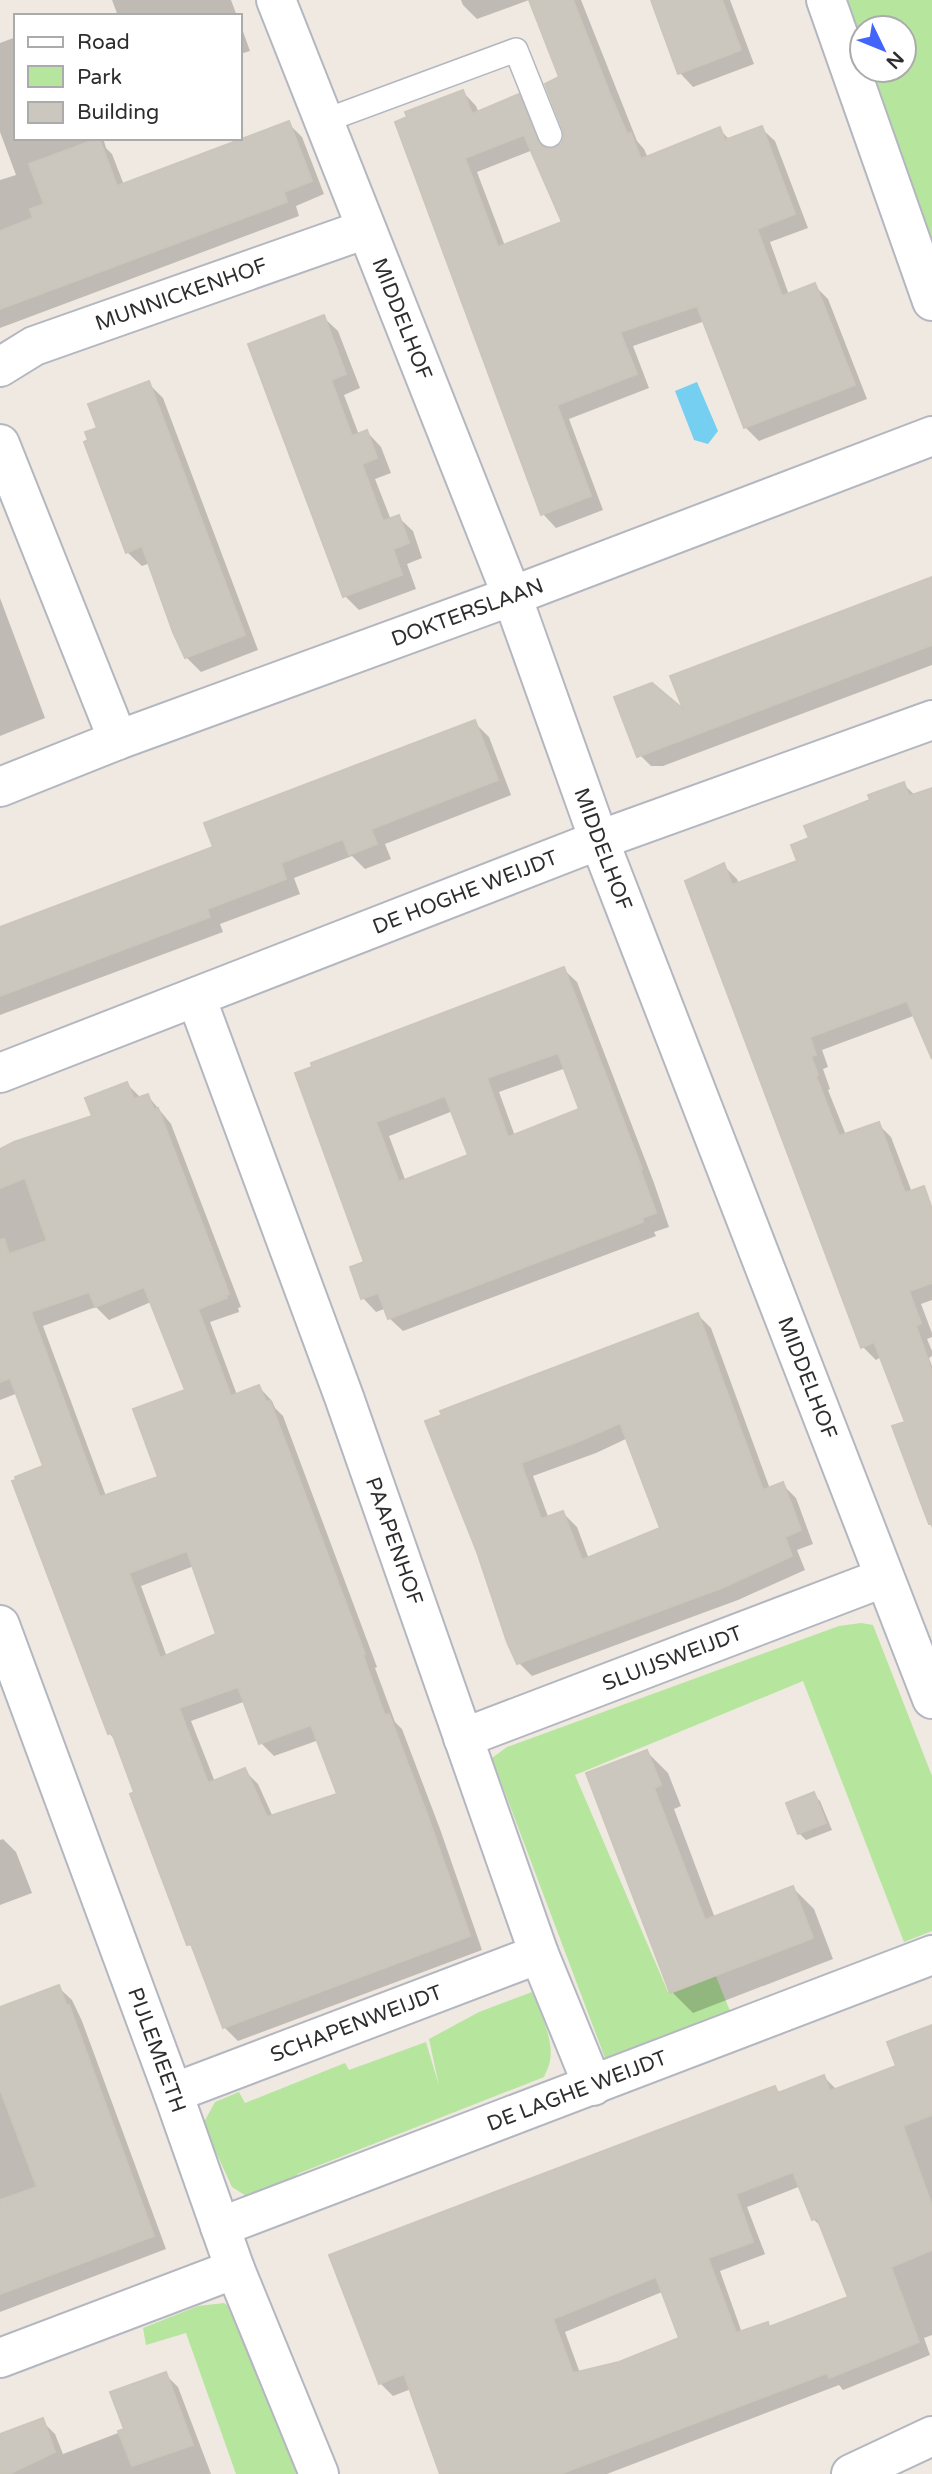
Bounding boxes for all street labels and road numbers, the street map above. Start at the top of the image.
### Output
street label: MUNNICKENHOF [92,253,271,336]
street label: MIDDELHOF [366,254,437,384]
street label: DOKTERSLAAN [388,573,547,652]
street label: MIDDELHOF [568,785,637,914]
street label: DE HOGHE WEIJDT [369,845,562,940]
street label: MIDDELHOF [772,1313,842,1443]
street label: PAAPENHOF [360,1474,428,1609]
street label: SLUIJSWEIJDT [599,1621,746,1697]
street label: SCHAPENWEIJDT [267,1980,446,2068]
street label: PIJLEMEETH [122,1984,191,2116]
street label: DE LAGHE WEIJDT [483,2045,671,2137]

